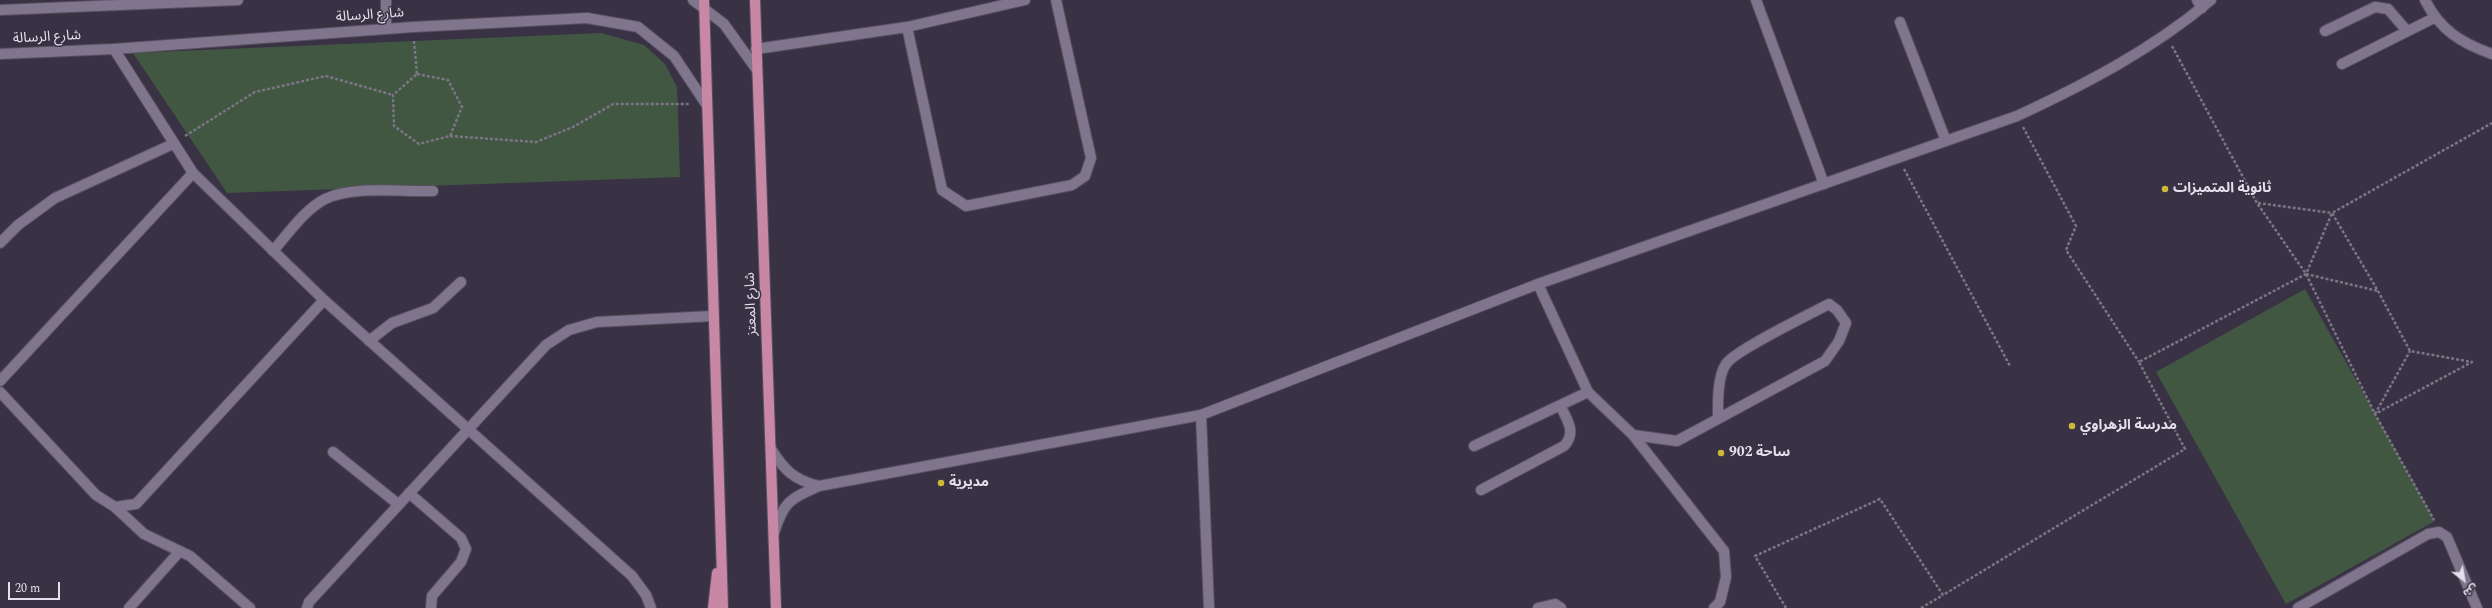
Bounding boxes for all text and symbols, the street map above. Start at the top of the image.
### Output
street label: شارع الرسالة [335,5,405,27]
street label: شارع الرسالة [12,28,82,48]
place label: ثانوية المتميزات [2173,181,2272,197]
marker: ثانوية المتميزات [2160,184,2170,194]
street label: شارع المعتز [742,272,762,336]
place label: مدرسة الزهراوي [2080,418,2177,434]
marker: مدرسة الزهراوي [2067,421,2077,431]
place label: ساحة 902 [1729,445,1790,461]
marker: ساحة 902 [1716,448,1726,458]
place label: مديرية [949,475,989,491]
marker: مديرية [936,478,946,488]
north arrow [2444,560,2484,600]
scale bar [10,574,62,600]
text: 20 m [15,579,40,598]
text: ش [2460,580,2481,602]

